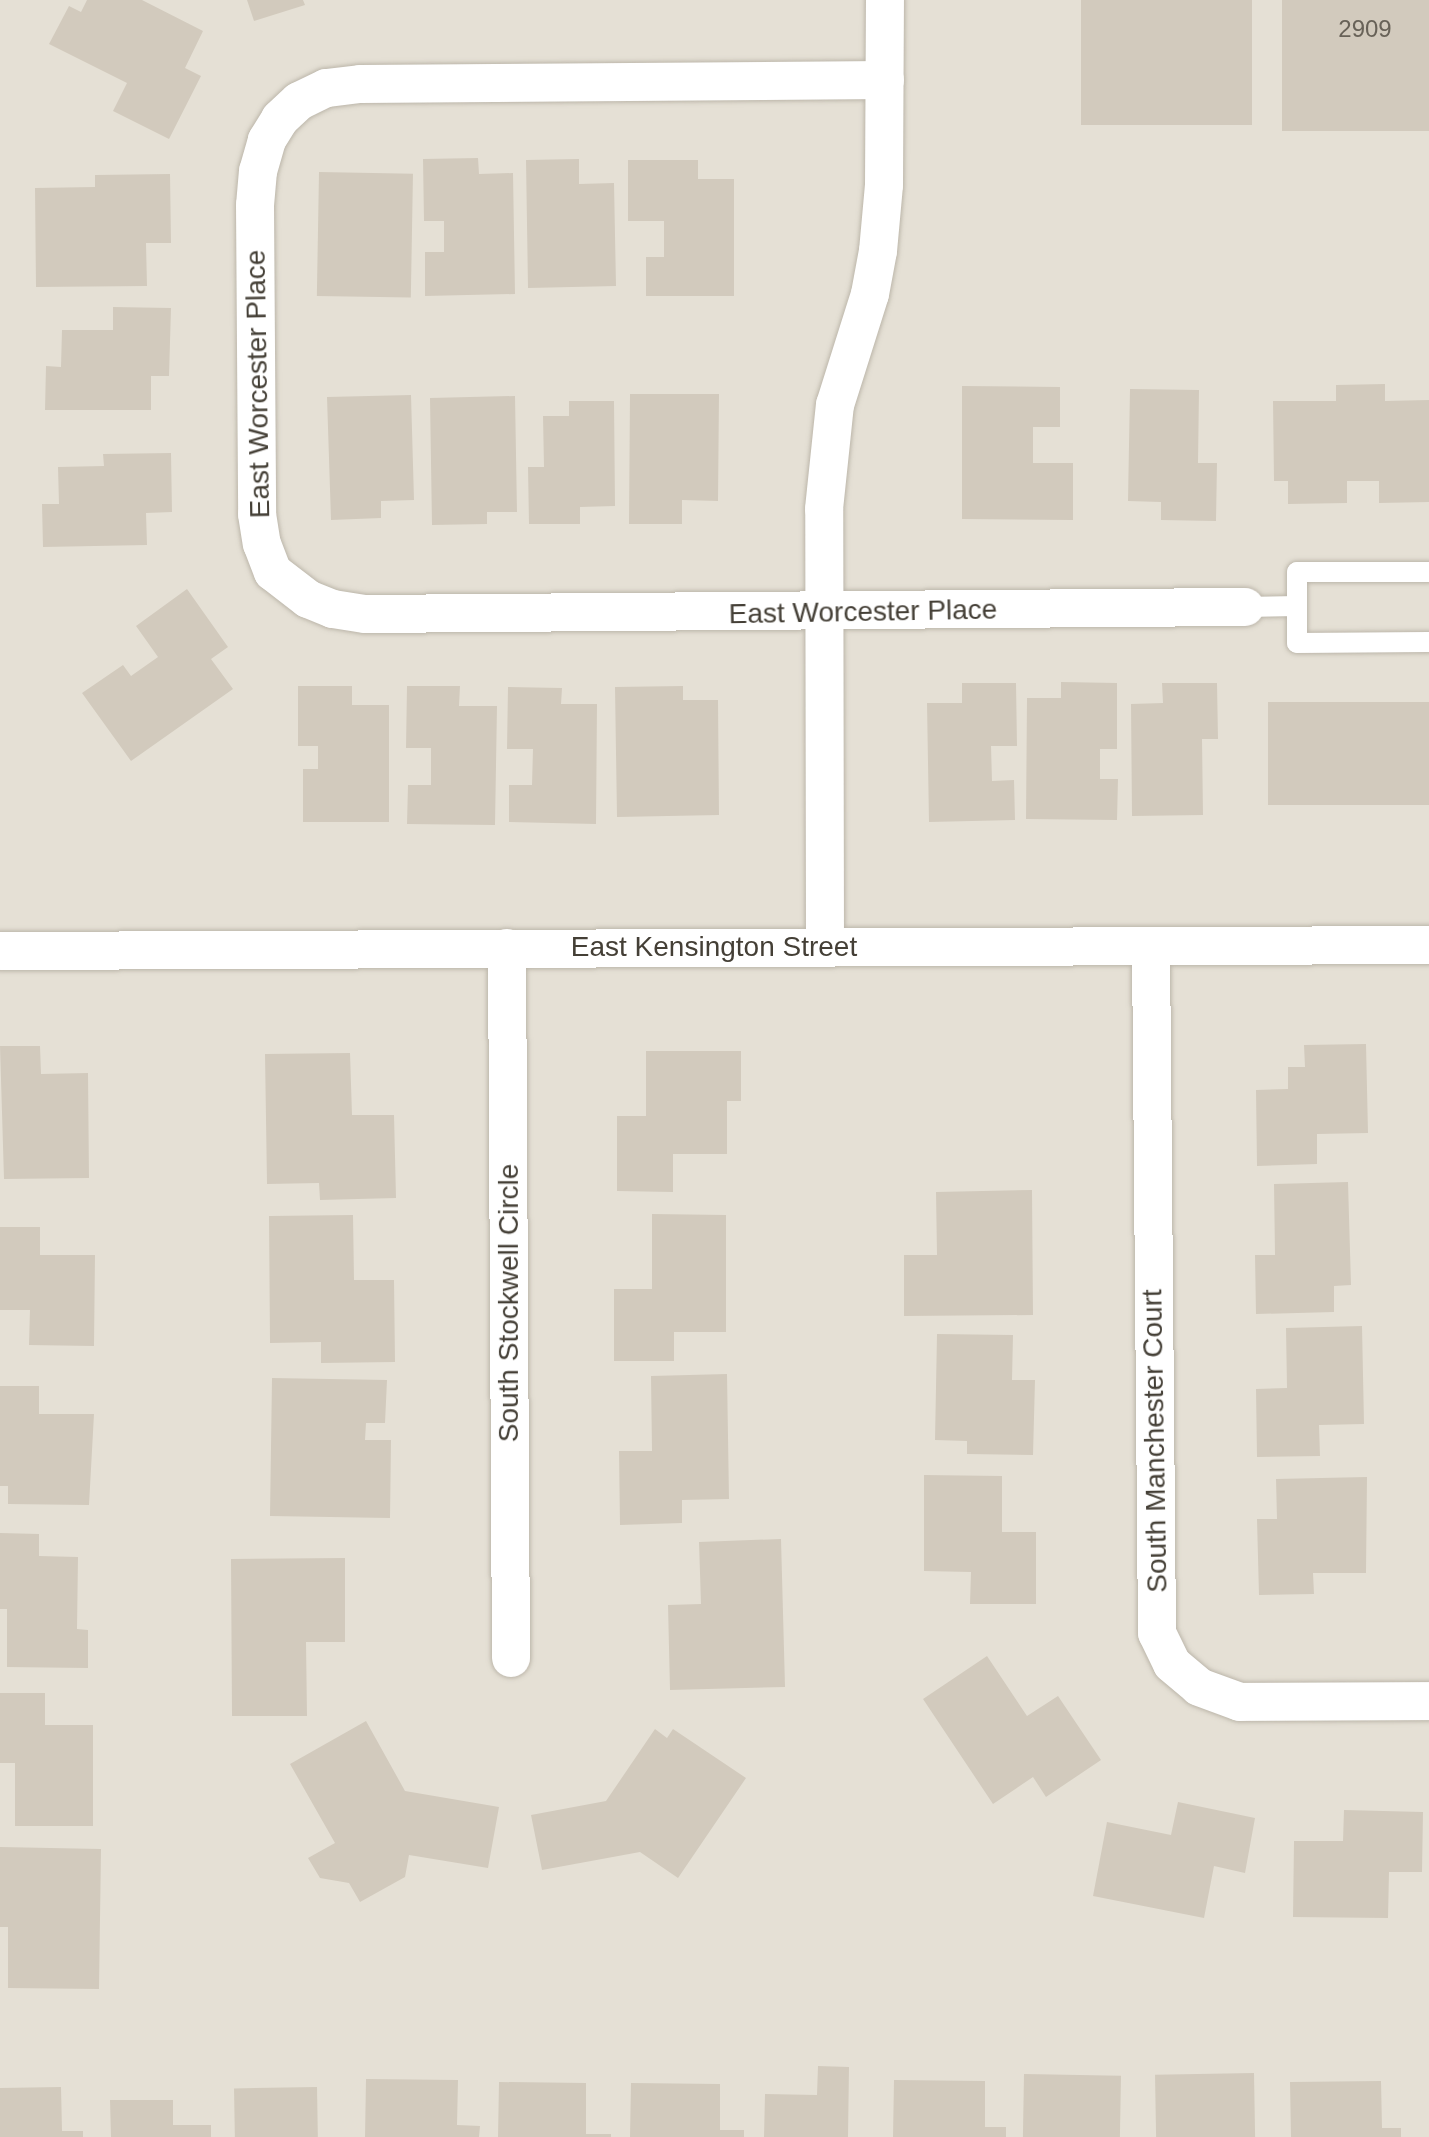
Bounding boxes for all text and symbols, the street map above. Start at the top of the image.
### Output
house number: 2909 [1338,15,1392,43]
street label: East Worcester Place [239,249,277,519]
street label: East Worcester Place [728,593,998,631]
street label: East Kensington Street [571,930,857,964]
street label: South Stockwell Circle [492,1164,526,1442]
street label: South Manchester Court [1136,1289,1174,1593]

